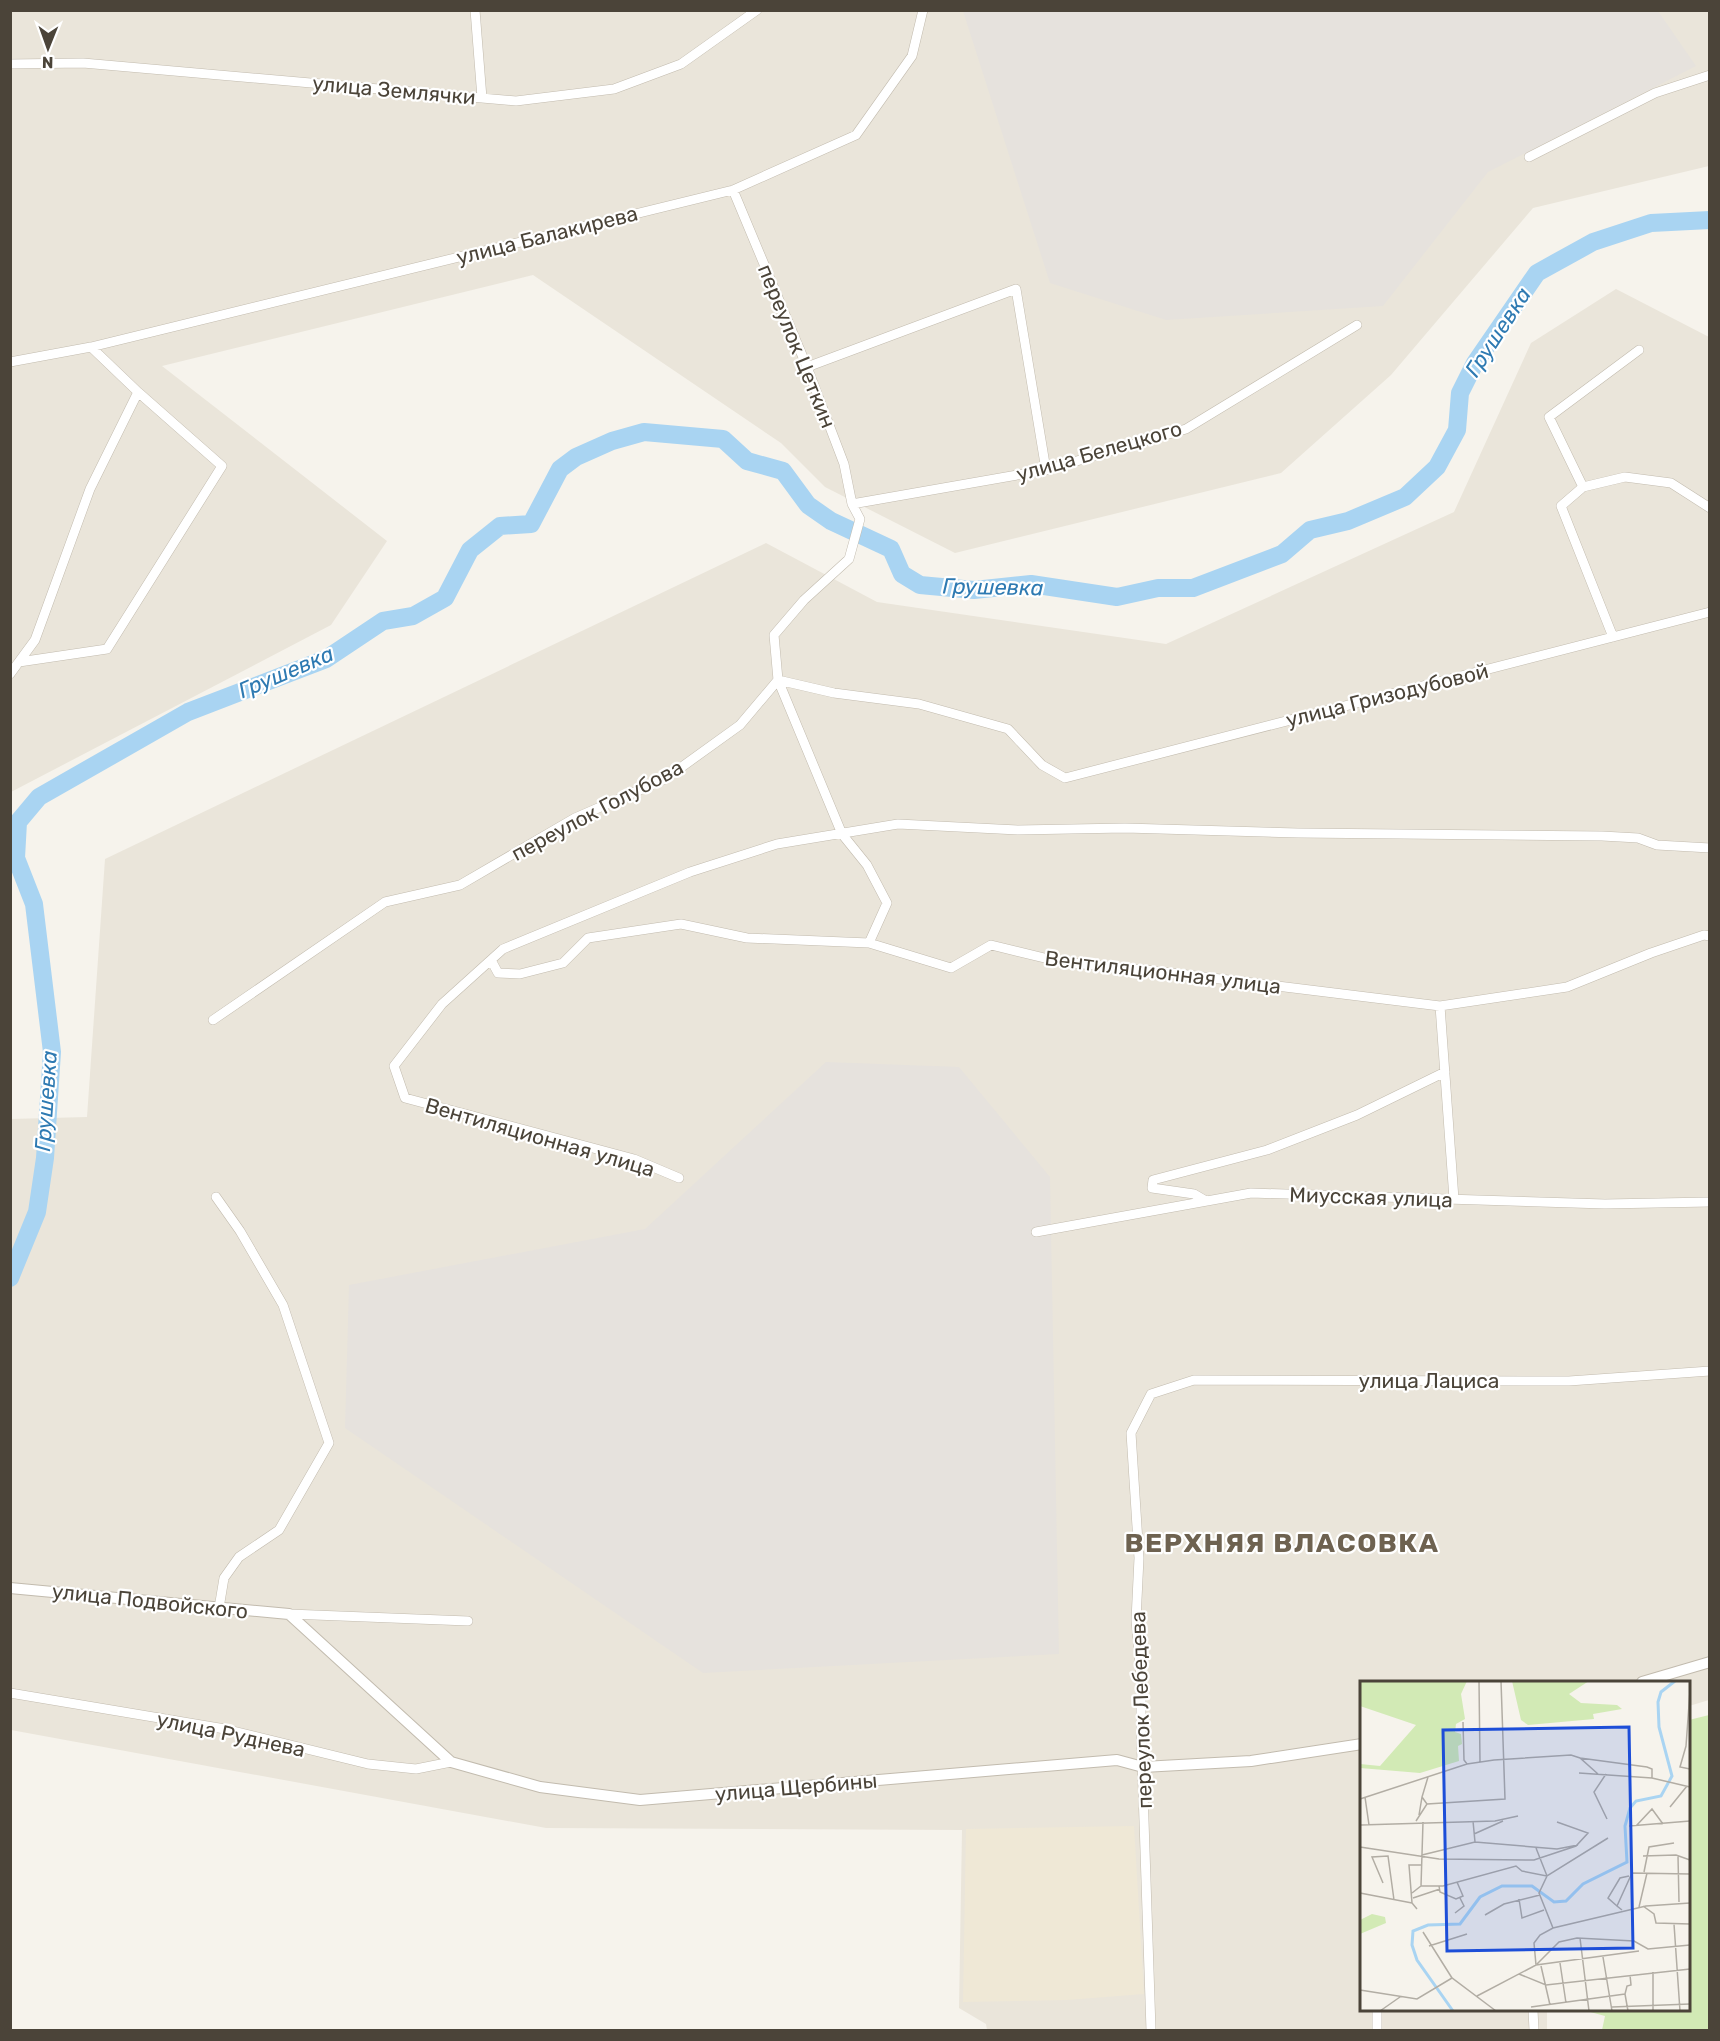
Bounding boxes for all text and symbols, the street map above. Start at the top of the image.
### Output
north arrow [18,18,78,78]
text: N [42,53,54,72]
street label: улица Землячки [311,70,477,110]
street label: улица Балакирева [454,200,640,270]
street label: переулок Цеткин [753,261,841,431]
water label: Грушевка [1459,282,1537,382]
street label: улица Белецкого [1013,415,1185,487]
water label: Грушевка [942,573,1044,601]
water label: Грушевка [234,640,338,704]
street label: улица Гризодубовой [1283,658,1491,732]
street label: переулок Голубова [507,754,687,866]
street label: Вентиляционная улица [1043,945,1283,999]
water label: Грушевка [29,1050,63,1152]
street label: Вентиляционная улица [422,1092,658,1182]
street label: Миусская улица [1289,1182,1453,1212]
street label: улица Лациса [1359,1368,1499,1393]
district label: ВЕРХНЯЯ ВЛАСОВКА [1124,1527,1440,1559]
street label: улица Подвойского [51,1578,249,1624]
street label: переулок Лебедева [1125,1611,1157,1809]
inset map [1360,1681,1690,2011]
street label: улица Руднева [155,1706,307,1762]
street label: улица Щербины [714,1767,878,1807]

